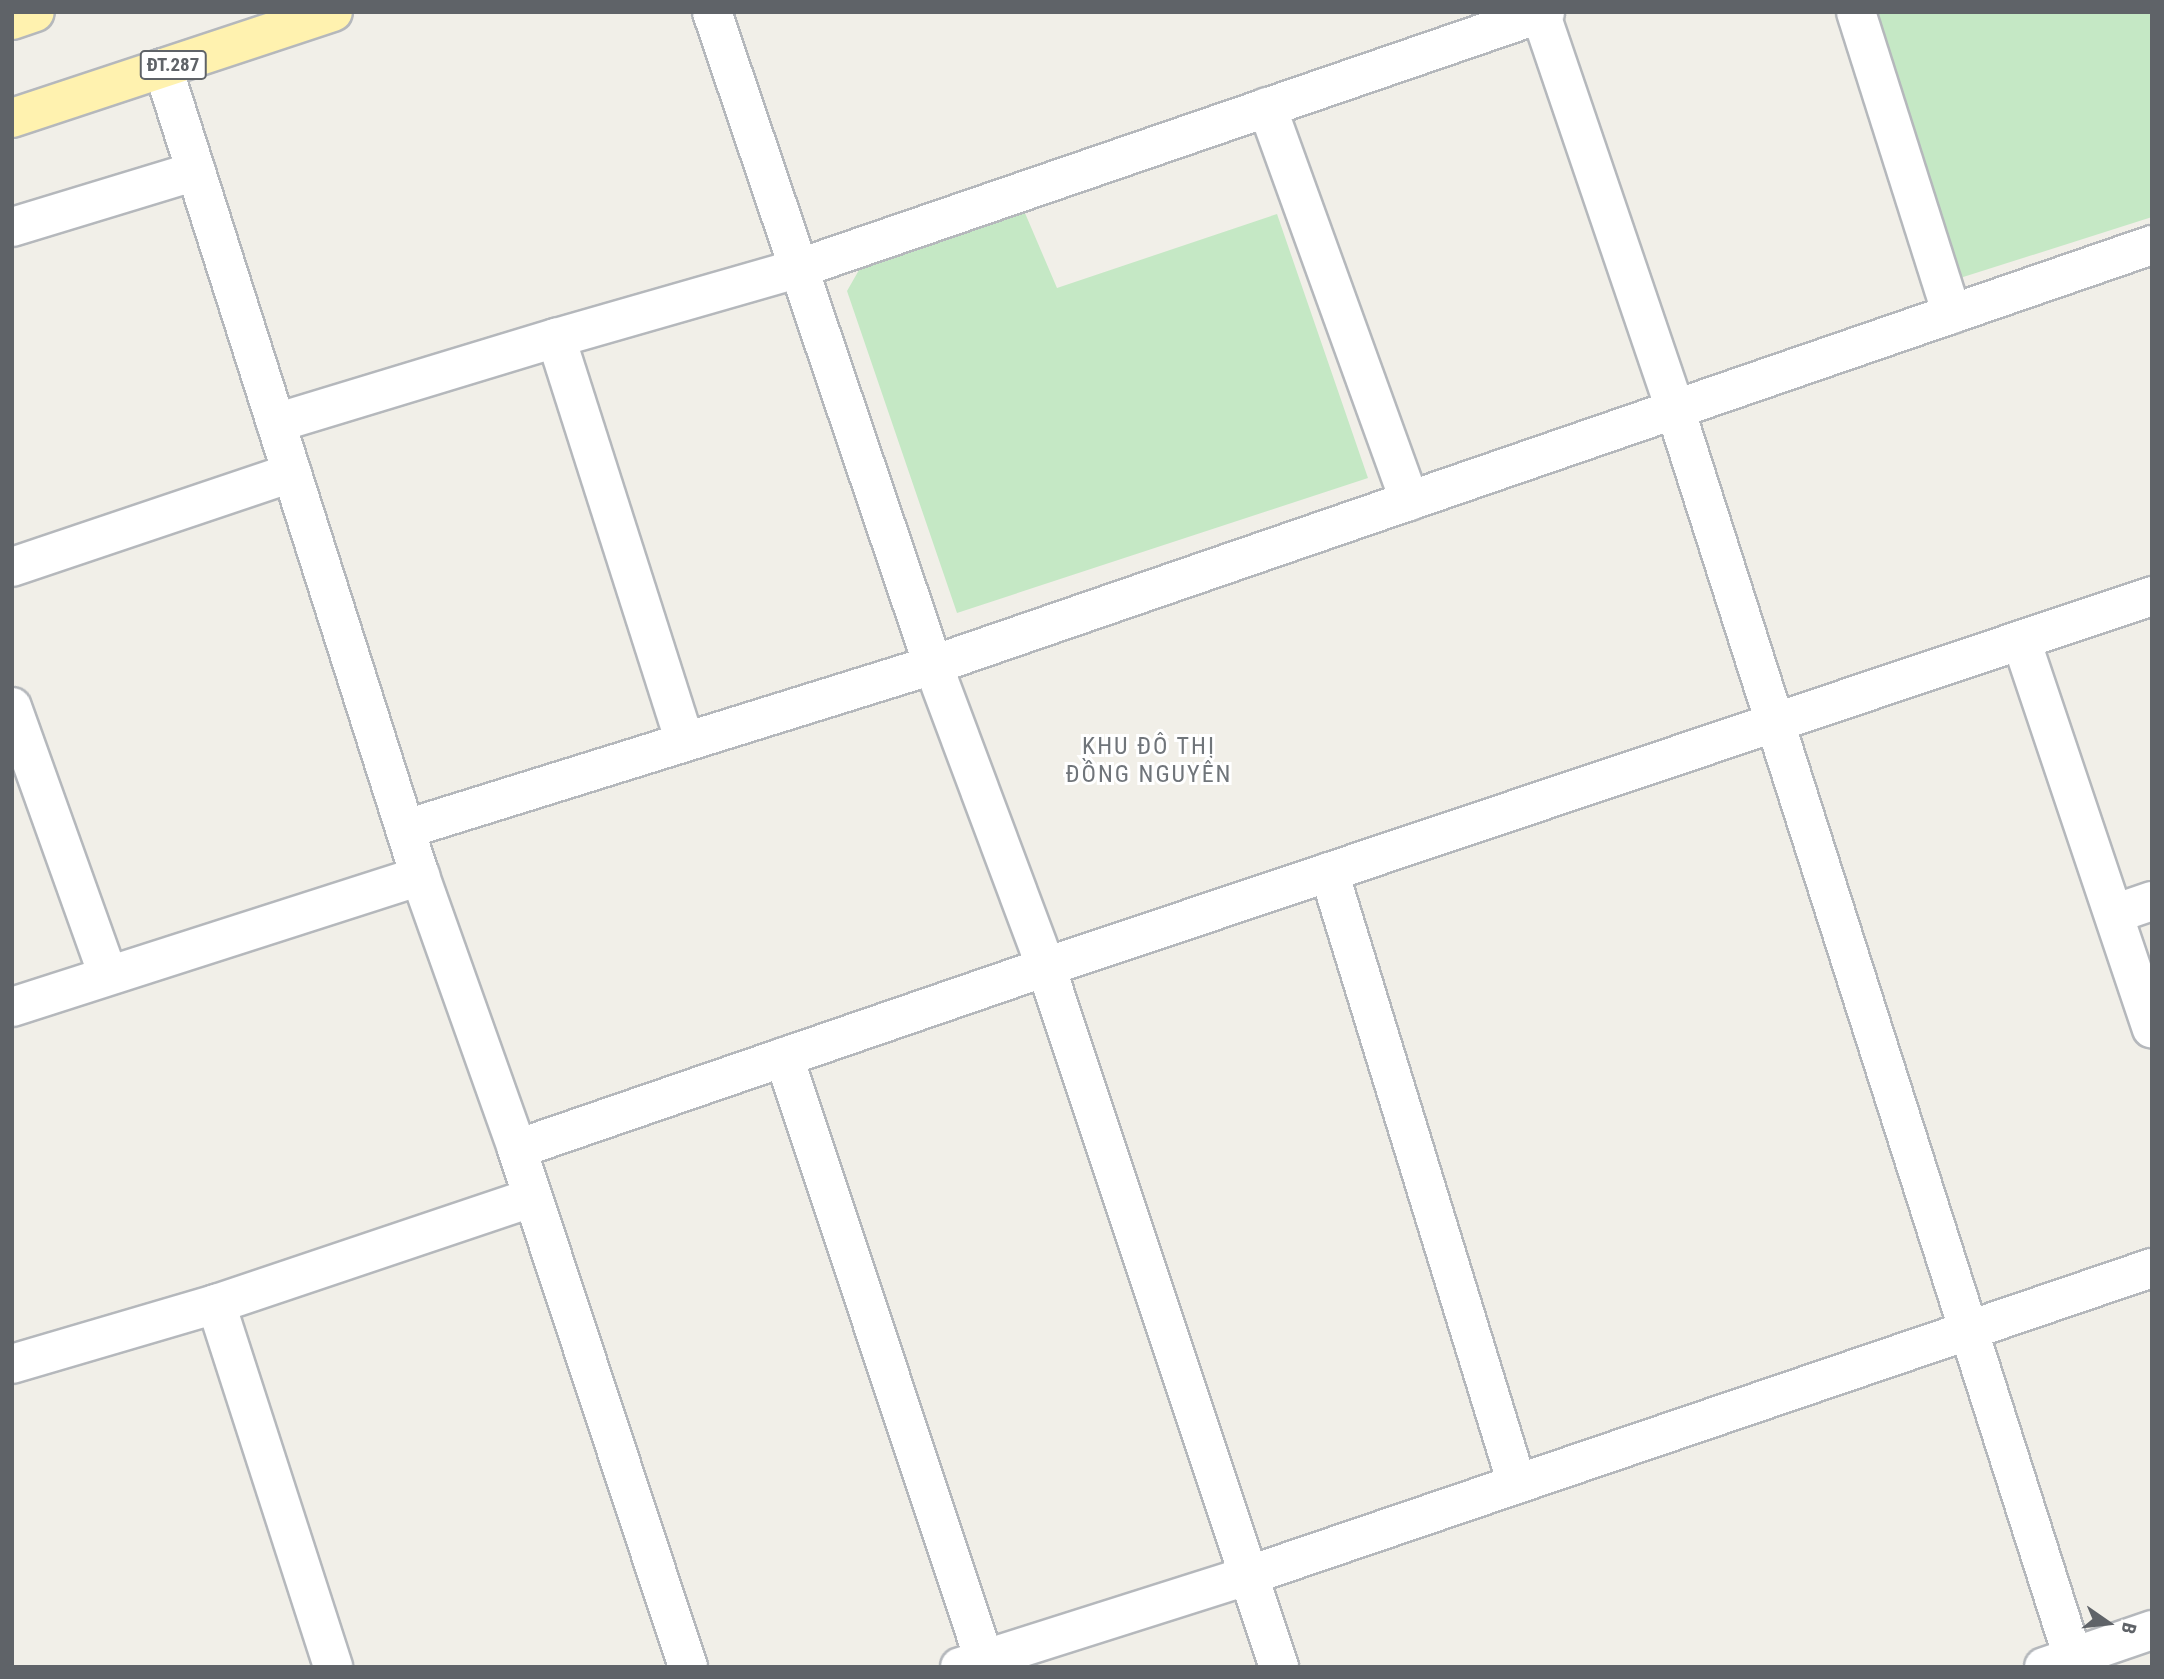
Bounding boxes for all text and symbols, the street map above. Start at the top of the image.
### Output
road number: ĐT.287 [140,50,206,80]
district label: KHU ĐÔ THỊ ĐỒNG NGUYÊN [1067,733,1231,789]
north arrow [2073,1588,2143,1658]
text: B [2116,1620,2141,1636]

